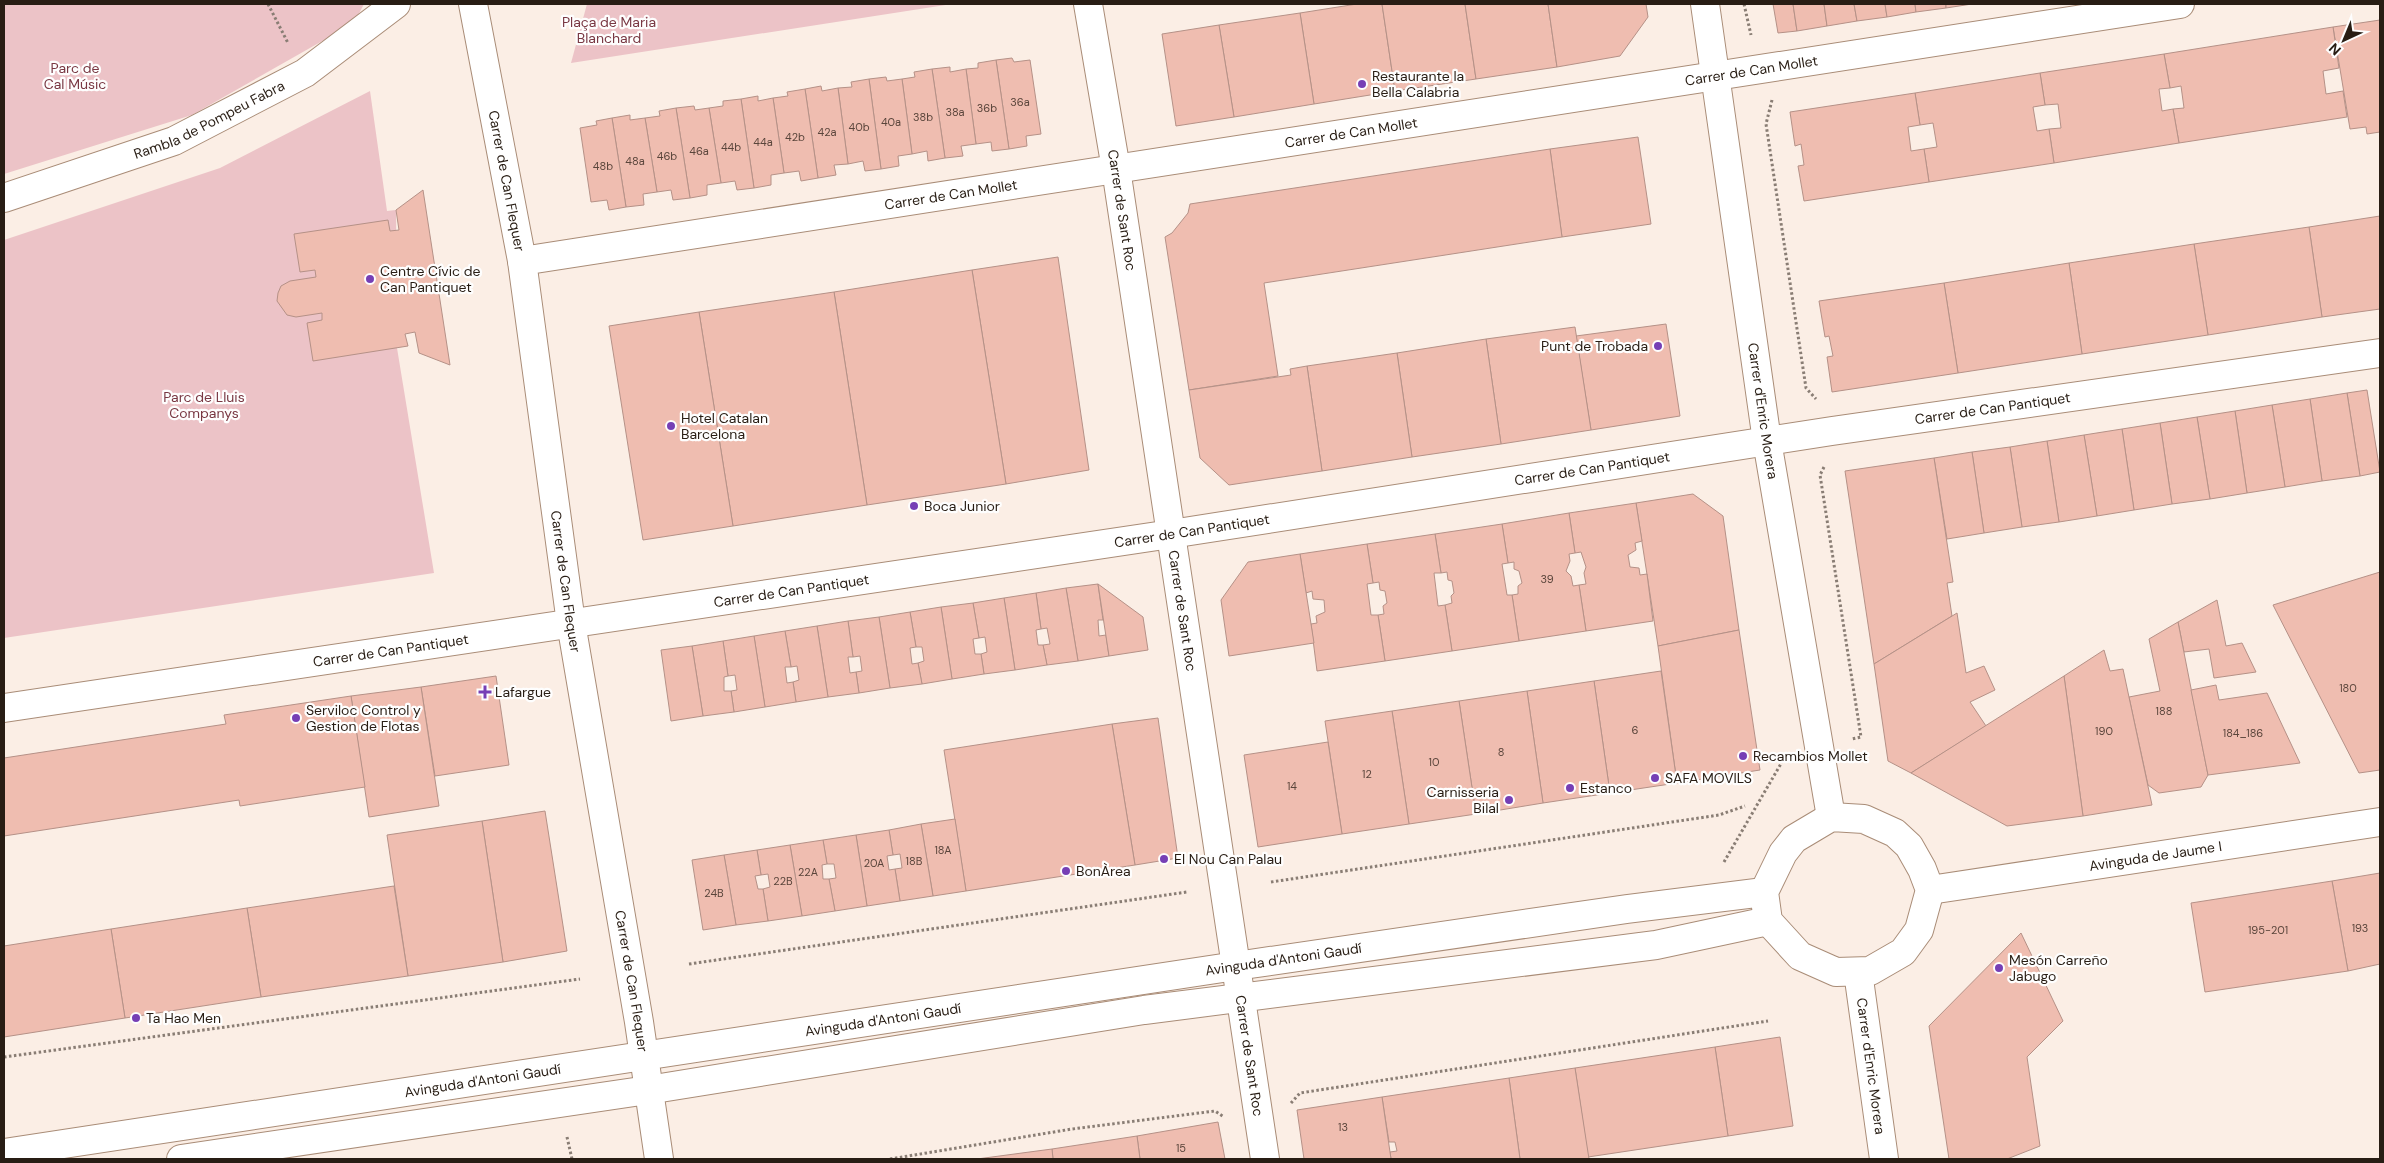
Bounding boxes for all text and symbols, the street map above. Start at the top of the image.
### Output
park label: Plaça de Maria Blanchard [562,13,656,47]
north arrow [2319,15,2369,65]
text: N [2325,39,2345,59]
street label: Carrer de Can Mollet [1684,51,1819,90]
park label: Parc de Cal Músic [44,59,106,93]
place label: Restaurante la Bella Calabria [1372,67,1464,101]
street label: Rambla de Pompeu Fabra [131,76,288,163]
marker: Restaurante la Bella Calabria [1356,78,1368,90]
house number: 36a [1010,95,1030,109]
house number: 36b [977,101,997,115]
house number: 38a [945,105,965,119]
street label: Carrer de Can Flequer [484,109,529,253]
house number: 38b [913,110,933,124]
street label: Carrer de Can Mollet [1283,113,1419,152]
house number: 40a [881,115,901,129]
house number: 40b [848,120,870,134]
house number: 42a [818,125,837,139]
house number: 42b [785,130,805,144]
house number: 44a [753,135,773,149]
house number: 44b [721,140,741,154]
house number: 46a [689,144,709,158]
street label: Carrer de Sant Roc [1104,148,1140,272]
house number: 46b [657,149,677,163]
house number: 48a [625,154,645,168]
house number: 48b [593,159,613,173]
street label: Carrer de Can Mollet [883,175,1019,214]
place label: Centre Cívic de Can Pantiquet [380,262,481,296]
marker: Centre Cívic de Can Pantiquet [364,273,376,285]
place label: Punt de Trobada [1541,337,1648,355]
marker: Punt de Trobada [1652,340,1664,352]
street label: Carrer d'Enric Morera [1744,341,1782,480]
park label: Parc de Lluis Companys [163,388,245,422]
street label: Carrer de Can Pantiquet [1914,388,2071,428]
place label: Hotel Catalan Barcelona [681,409,768,443]
marker: Hotel Catalan Barcelona [665,420,677,432]
street label: Carrer de Can Pantiquet [1513,447,1671,489]
place label: Boca Junior [924,497,1000,515]
marker: Boca Junior [908,500,920,512]
street label: Carrer de Can Flequer [547,509,585,654]
street label: Carrer de Can Pantiquet [1113,510,1271,551]
street label: Carrer de Sant Roc [1164,549,1200,673]
street label: Carrer de Can Pantiquet [712,570,870,611]
house number: 39 [1540,572,1554,586]
street label: Carrer de Can Pantiquet [312,630,470,671]
house number: 180 [2339,681,2357,695]
place label: Lafargue [495,683,551,701]
marker: Lafargue [479,686,491,698]
place label: Serviloc Control y Gestion de Flotas [306,701,421,735]
house number: 188 [2156,704,2172,718]
marker: Serviloc Control y Gestion de Flotas [290,712,302,724]
house number: 6 [1632,723,1639,737]
house number: 190 [2095,724,2113,738]
house number: 184_186 [2223,726,2263,740]
house number: 8 [1498,745,1504,759]
place label: Recambios Mollet [1753,747,1868,765]
marker: Recambios Mollet [1737,750,1749,762]
house number: 10 [1429,755,1439,769]
house number: 12 [1362,767,1372,781]
place label: SAFA MOVILS [1665,769,1752,787]
marker: SAFA MOVILS [1649,772,1661,784]
house number: 14 [1287,779,1297,793]
place label: Estanco [1580,779,1632,797]
marker: Estanco [1564,782,1576,794]
place label: Carnisseria Bilal [1427,783,1499,817]
marker: Carnisseria Bilal [1503,794,1515,806]
street label: Avinguda de Jaume I [2088,837,2223,875]
house number: 18A [934,843,952,857]
place label: El Nou Can Palau [1174,850,1282,868]
marker: El Nou Can Palau [1158,853,1170,865]
house number: 18B [906,854,923,868]
house number: 20A [864,856,884,870]
place label: BonÀrea [1076,862,1131,880]
house number: 22A [798,865,818,879]
marker: BonÀrea [1060,865,1072,877]
house number: 22B [773,874,793,888]
house number: 24B [704,886,724,900]
street label: Carrer de Can Flequer [611,909,652,1053]
house number: 193 [2352,921,2368,935]
house number: 195-201 [2248,923,2288,937]
street label: Avinguda d'Antoni Gaudí [1204,939,1364,980]
place label: Mesón Carreño Jabugo [2009,951,2108,985]
marker: Mesón Carreño Jabugo [1993,962,2005,974]
street label: Carrer de Sant Roc [1231,994,1267,1118]
street label: Carrer d'Enric Morera [1853,997,1889,1136]
street label: Avinguda d'Antoni Gaudí [804,999,963,1040]
place label: Ta Hao Men [146,1009,221,1027]
marker: Ta Hao Men [130,1012,142,1024]
street label: Avinguda d'Antoni Gaudí [403,1059,563,1101]
house number: 13 [1338,1120,1348,1134]
house number: 15 [1176,1141,1186,1155]

